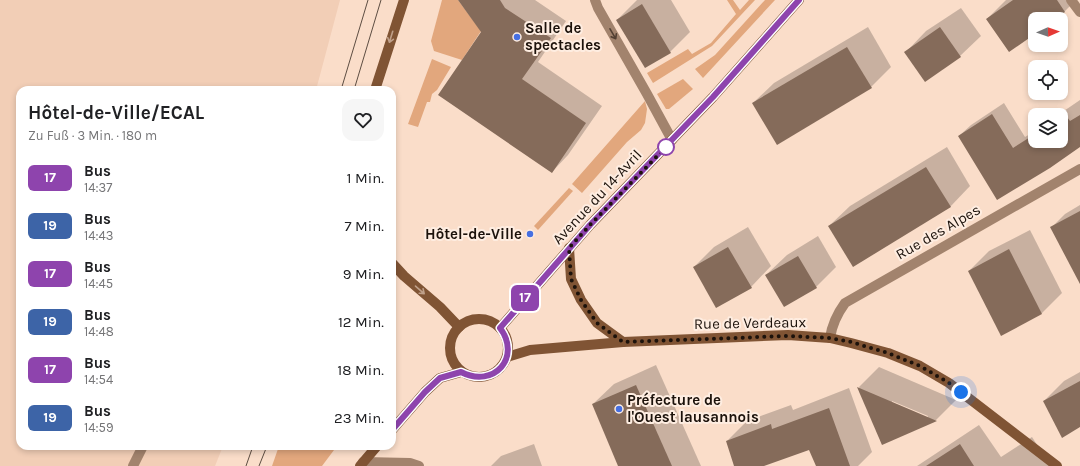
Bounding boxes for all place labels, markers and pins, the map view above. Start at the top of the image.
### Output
place label: Salle de spectacles [525,19,601,54]
marker: Salle de spectacles [512,32,522,42]
unlabelled marker [657,138,675,156]
place label: Hôtel-de-Ville [425,225,522,243]
marker: Hôtel-de-Ville [525,229,535,239]
place label: Préfecture de l'Ouest lausannois [627,391,759,426]
marker: Préfecture de l'Ouest lausannois [614,404,624,414]

